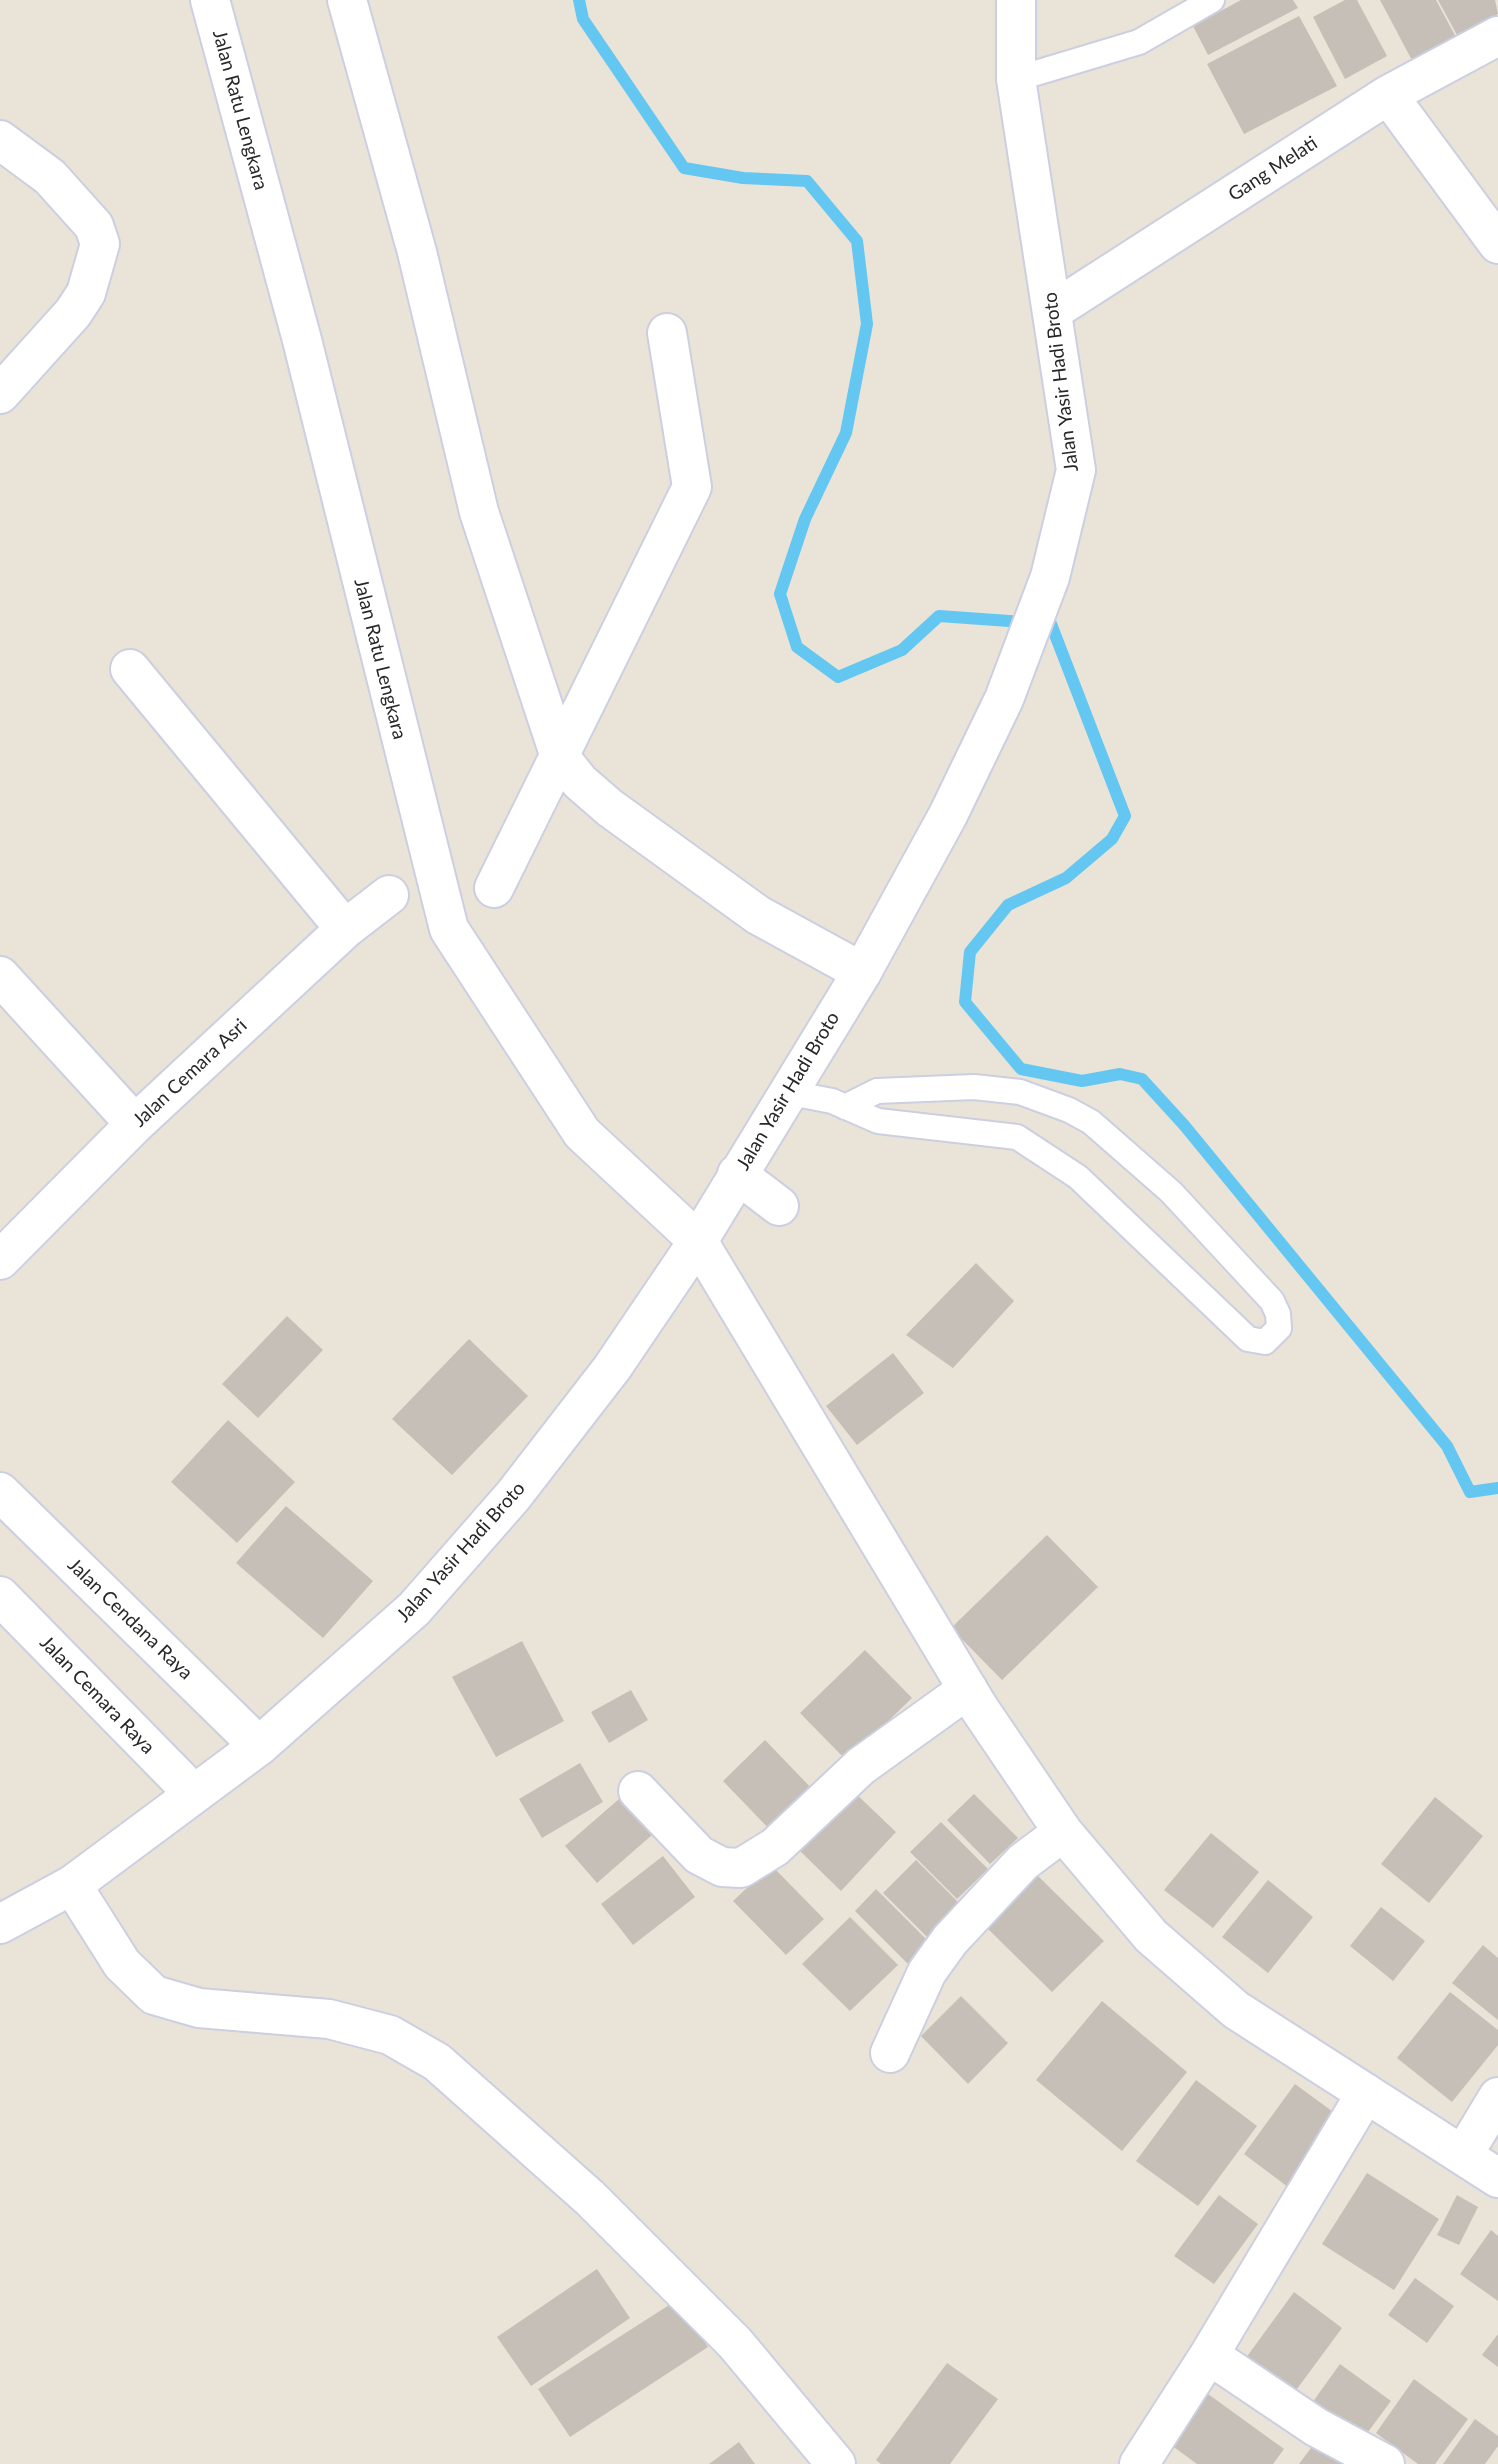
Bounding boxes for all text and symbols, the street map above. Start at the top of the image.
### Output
street label: Jalan Ratu Lengkara [208,28,272,192]
street label: Gang Melati [1224,132,1322,206]
street label: Jalan Yasir Hadi Broto [1039,291,1083,473]
street label: Jalan Ratu Lengkara [349,576,411,742]
street label: Jalan Yasir Hadi Broto [732,1008,844,1174]
street label: Jalan Cemara Asri [128,1014,252,1132]
street label: Jalan Yasir Hadi Broto [392,1477,530,1627]
street label: Jalan Cendana Raya [63,1554,197,1684]
street label: Jalan Cemara Raya [35,1631,159,1759]

